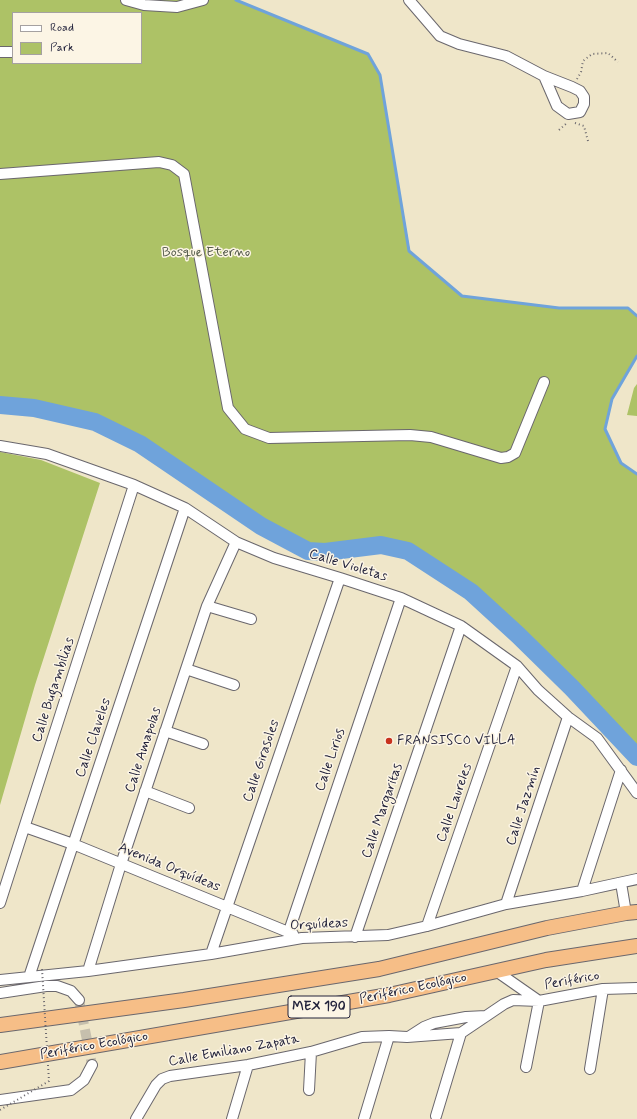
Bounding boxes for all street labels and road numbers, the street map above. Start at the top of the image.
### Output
street label: Calle Violetas [307,546,389,586]
street label: Calle Bugambilias [29,635,79,745]
street label: Calle Claveles [73,696,115,780]
street label: Calle Amapolas [122,705,166,795]
street label: Calle Girasoles [240,718,284,804]
street label: Calle Lirios [312,726,350,794]
street label: Calle Margaritas [359,761,407,861]
street label: Calle Laureles [434,761,476,845]
street label: Calle Jazmín [503,764,545,848]
street label: Avenida Orquídeas [115,840,223,896]
street label: Orquídeas [290,915,348,935]
street label: Periférico [543,968,601,994]
street label: Periférico Ecológico [358,969,468,1009]
road number: MEX 190 [288,996,350,1018]
street label: Periférico Ecológico [39,1028,149,1064]
street label: Calle Emiliano Zapata [167,1031,301,1071]

